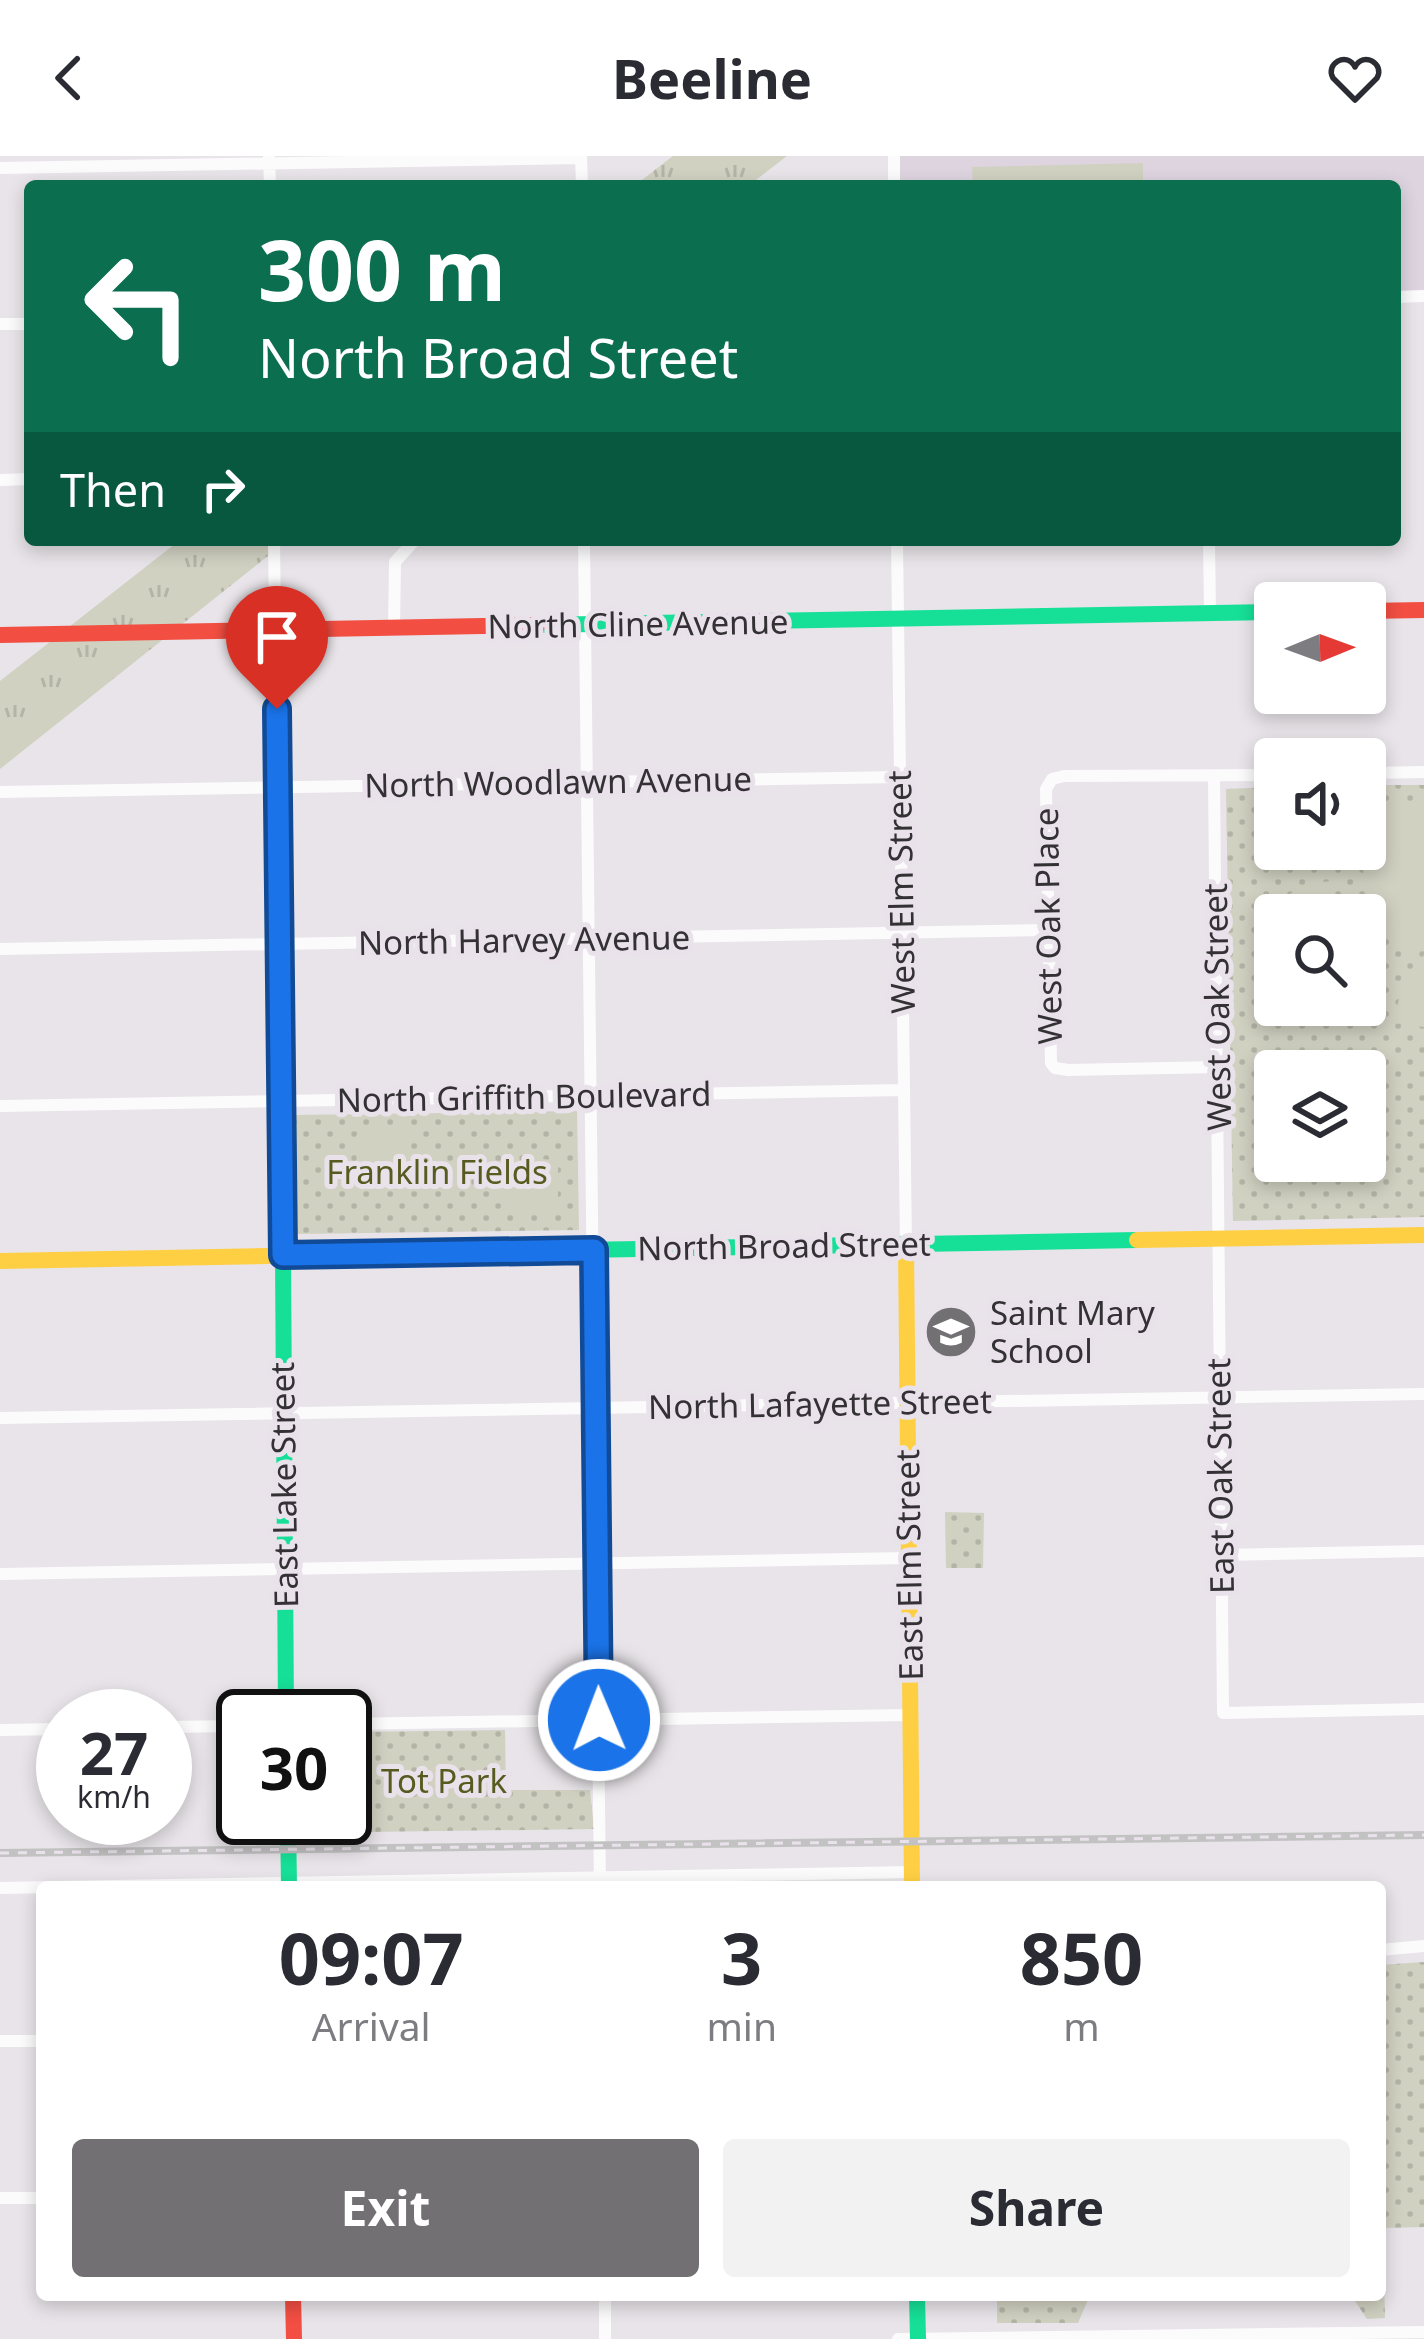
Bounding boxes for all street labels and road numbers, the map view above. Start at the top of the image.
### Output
street label: North Cline Avenue [487,598,789,649]
street label: North Woodlawn Avenue [364,756,752,807]
street label: West Elm Street [876,770,925,1014]
street label: West Oak Place [1023,807,1072,1045]
street label: West Oak Street [1192,883,1241,1131]
street label: North Harvey Avenue [358,914,690,965]
street label: North Griffith Boulevard [336,1071,712,1122]
street label: North Broad Street [637,1220,931,1271]
street label: East Oak Street [1195,1358,1244,1594]
street label: East Lake Street [259,1362,308,1608]
street label: North Lafayette Street [648,1378,992,1429]
street label: East Elm Street [884,1449,933,1681]

